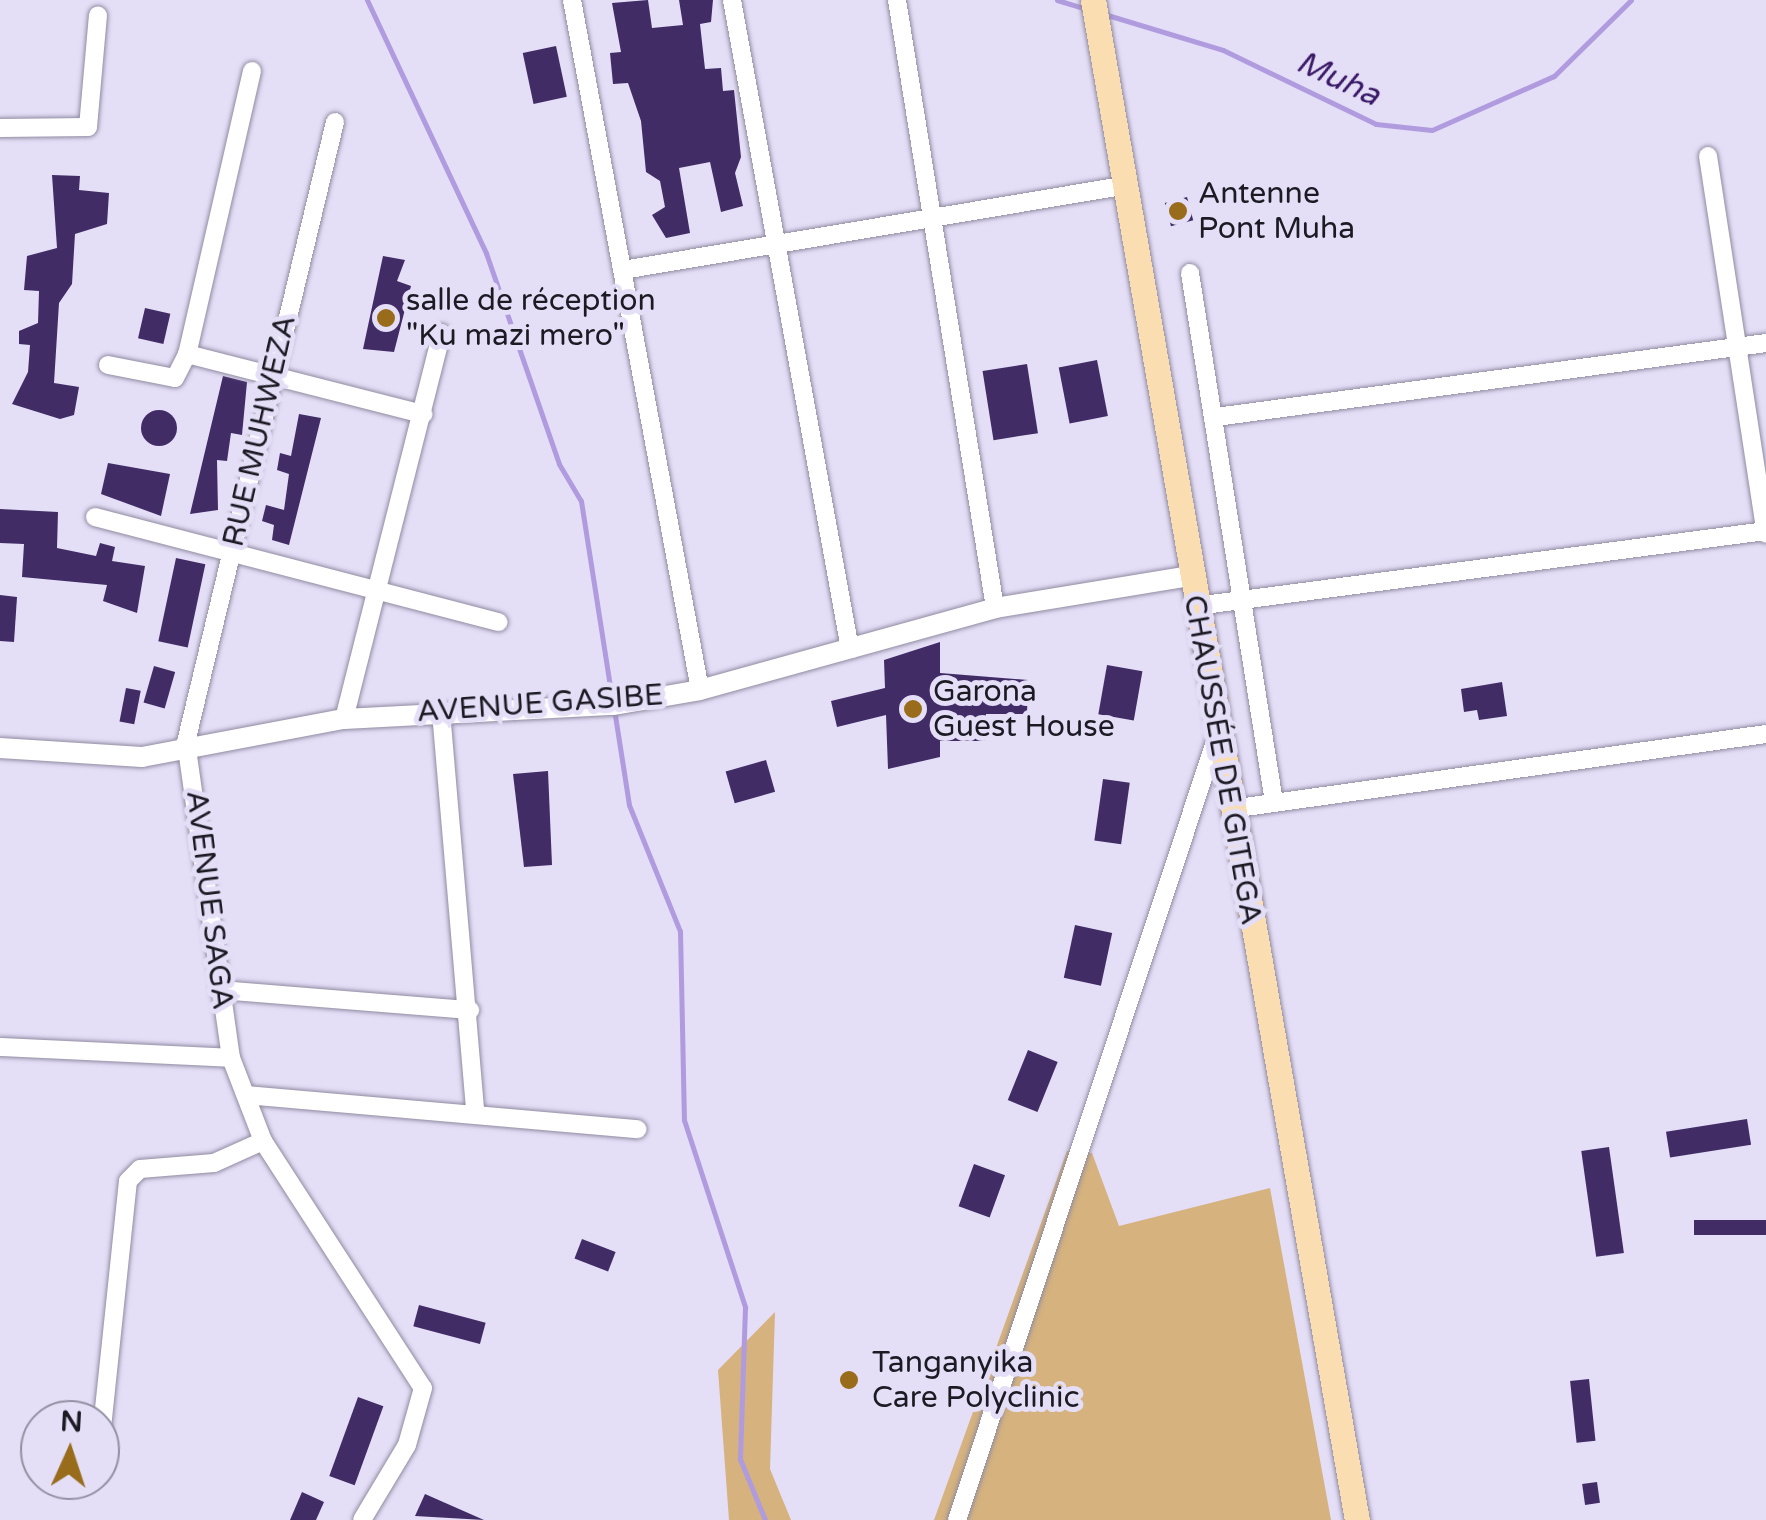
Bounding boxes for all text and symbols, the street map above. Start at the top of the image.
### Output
water label: Muha [1290,43,1386,115]
place label: Antenne Pont Muha [1198,176,1355,246]
marker: Antenne Pont Muha [1167,200,1189,222]
place label: salle de réception "Ku mazi mero" [406,283,656,354]
marker: salle de réception "Ku mazi mero" [375,307,397,329]
street label: RUE MUHWEZA [216,312,304,550]
street label: CHAUSSÉE DE GITEGA [1175,592,1269,928]
place label: Garona Guest House [933,674,1115,744]
street label: AVENUE GASIBE [416,677,664,731]
marker: Garona Guest House [902,698,924,720]
street label: AVENUE SAGA [178,788,240,1012]
place label: Tanganyika Care Polyclinic [872,1345,1080,1416]
marker: Tanganyika Care Polyclinic [836,1367,862,1393]
north arrow [20,1400,120,1500]
text: N [59,1404,84,1440]

